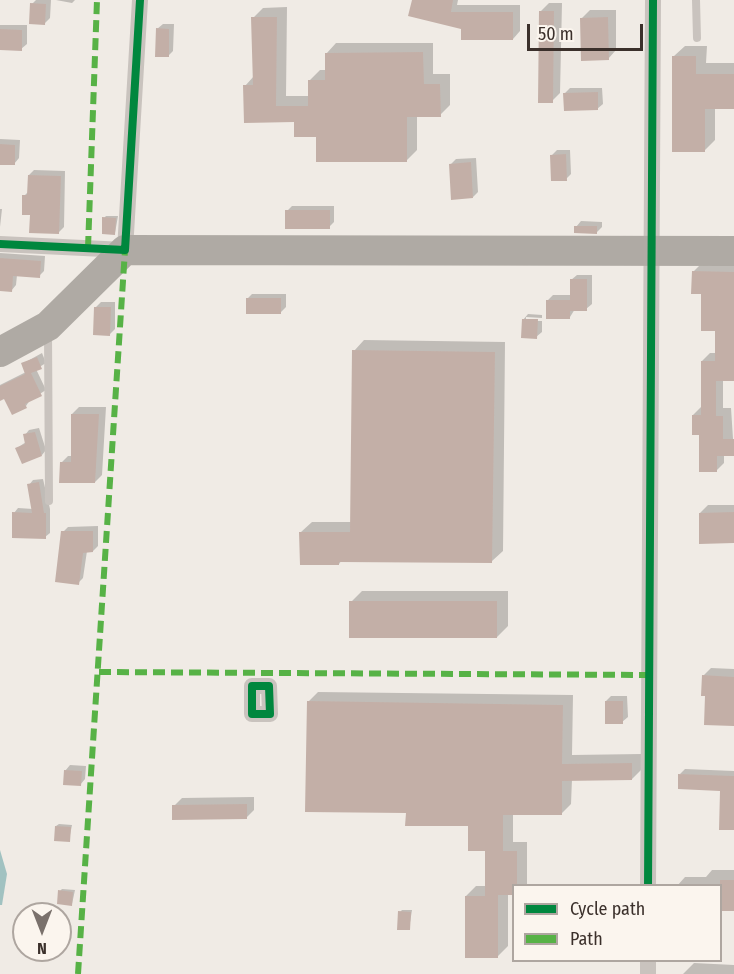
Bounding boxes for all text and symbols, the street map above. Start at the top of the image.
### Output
scale bar [530,12,646,50]
text: 50 m [538,23,574,45]
legend [512,884,722,962]
text: Cycle path [570,898,645,920]
north arrow [12,902,72,962]
text: Path [570,928,603,950]
text: N [37,939,47,958]

